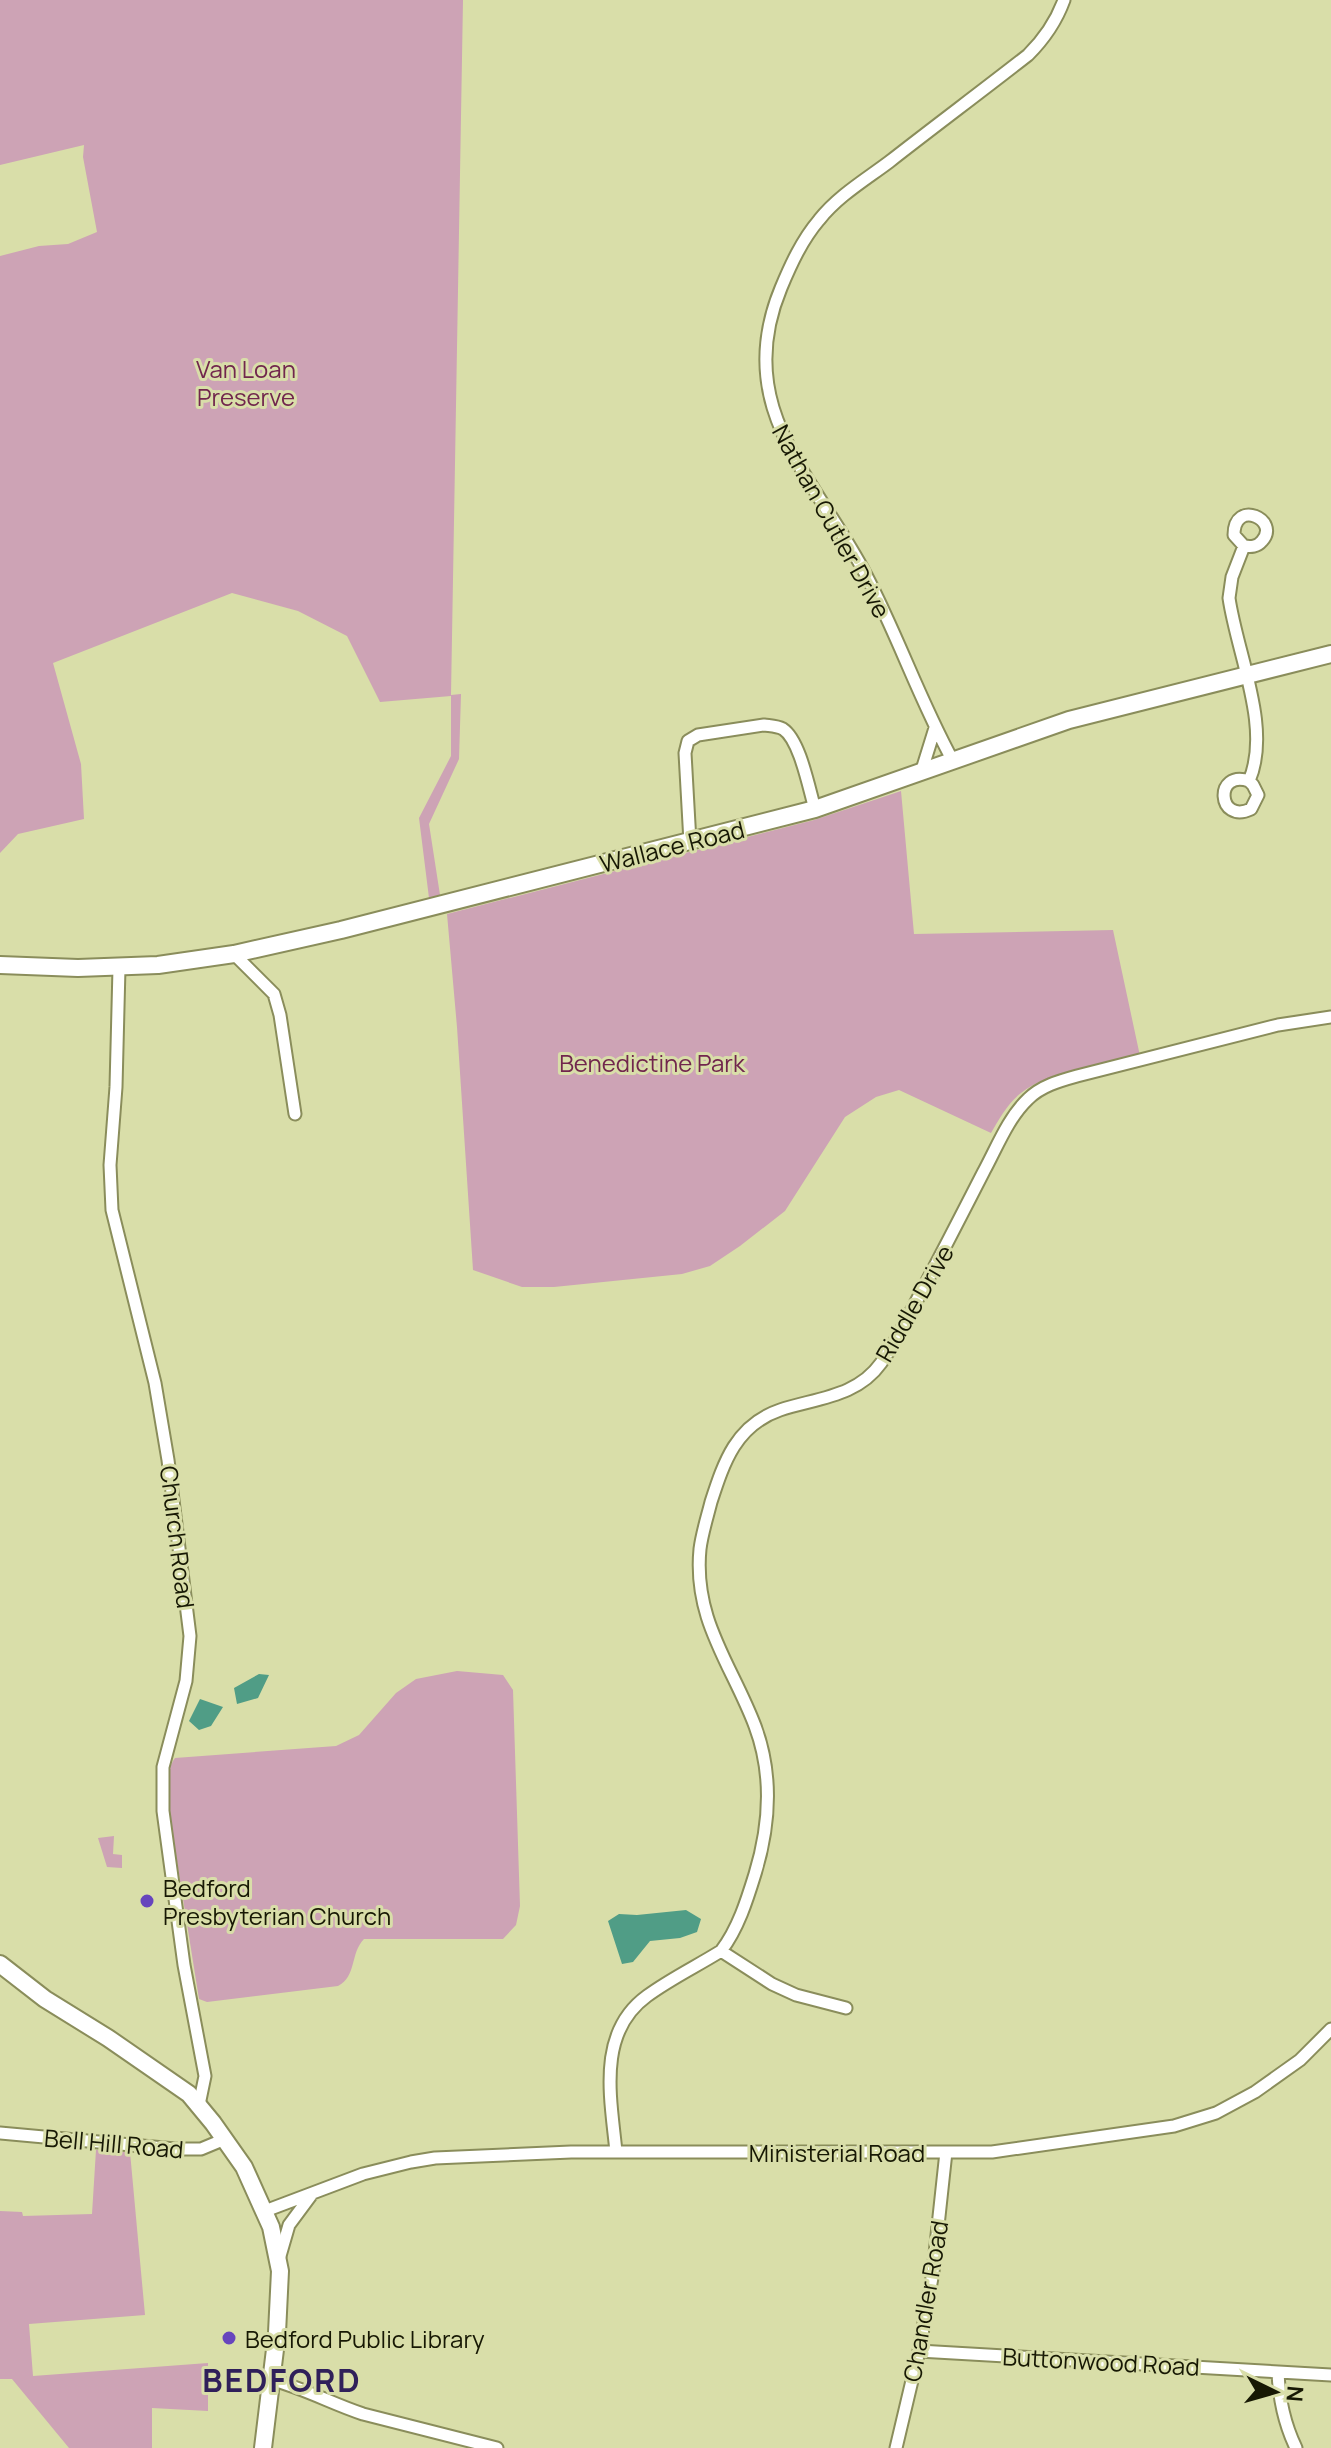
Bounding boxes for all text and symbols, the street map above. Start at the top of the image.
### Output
park label: Van Loan Preserve [196,352,296,413]
street label: Nathan Cutler Drive [765,418,899,624]
street label: Wallace Road [596,812,748,880]
park label: Benedictine Park [559,1046,746,1079]
street label: Riddle Drive [867,1239,961,1367]
street label: Church Road [153,1464,203,1610]
place label: Bedford Presbyterian Church [163,1871,391,1932]
marker: Bedford Presbyterian Church [138,1892,156,1910]
street label: Bell Hill Road [43,2120,185,2166]
street label: Ministerial Road [749,2136,925,2169]
street label: Chandler Road [895,2218,955,2384]
place label: Bedford Public Library [245,2322,485,2355]
marker: Bedford Public Library [220,2329,238,2347]
street label: Buttonwood Road [1002,2339,1200,2383]
north arrow [1235,2352,1315,2432]
district label: BEDFORD [202,2358,362,2402]
text: N [1279,2385,1311,2403]

